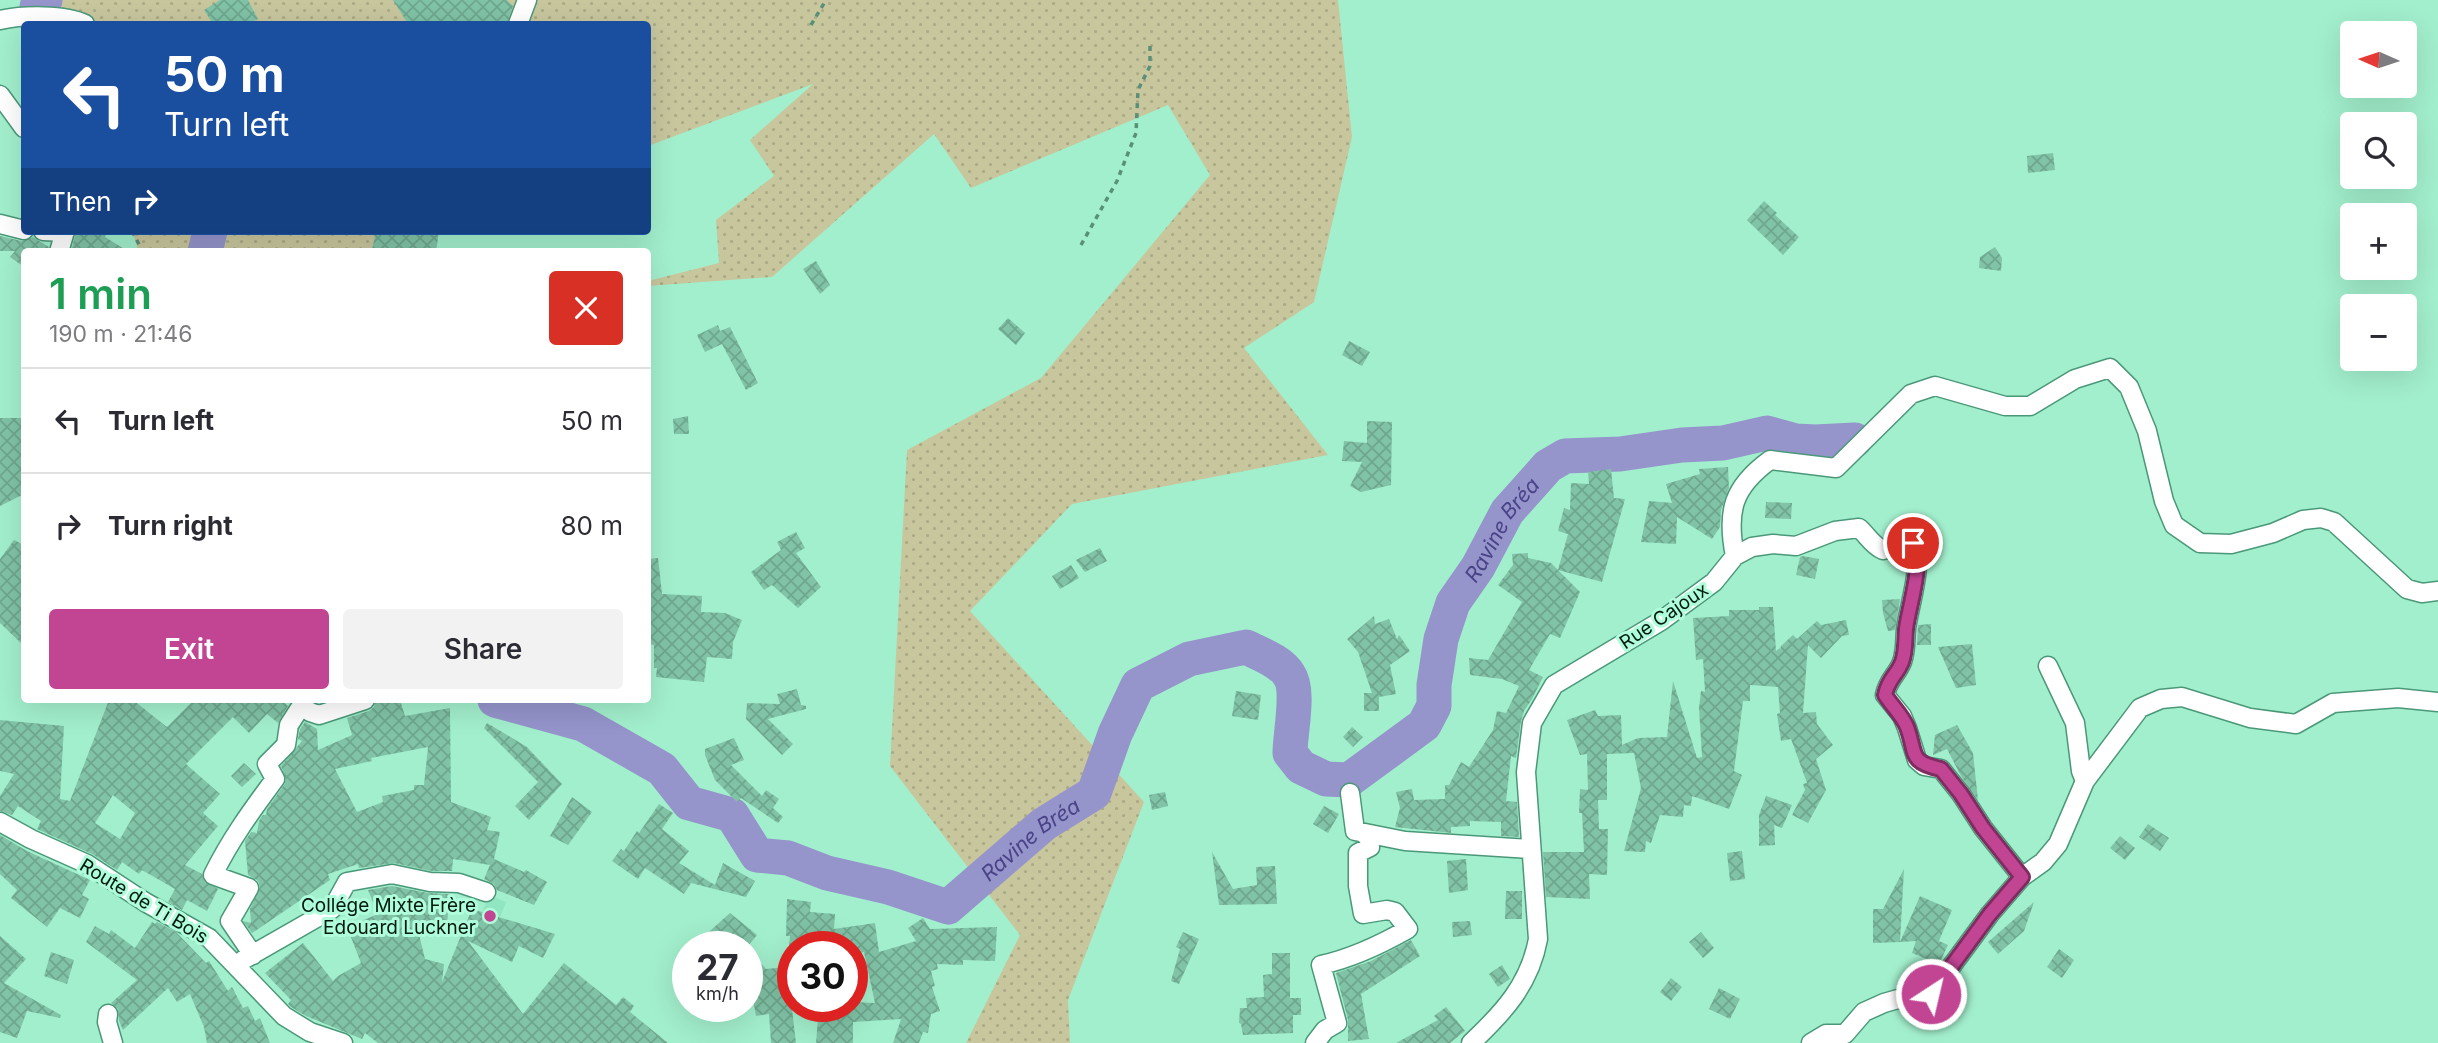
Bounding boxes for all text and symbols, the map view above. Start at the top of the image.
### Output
north arrow [2340,21,2417,98]
map controls [2340,21,2417,371]
text: 50 m [164,45,285,104]
icon: left [49,49,140,140]
text: Turn left [164,105,289,144]
button: search [2340,112,2417,189]
icon: right [126,182,164,220]
text: Then [49,186,112,217]
button: + [2340,203,2417,280]
text: 1 min [49,268,152,319]
button: close [549,271,623,345]
button: − [2340,294,2417,371]
text: 190 m · 21:46 [49,320,192,348]
icon: left [49,402,87,440]
text: Turn left [108,405,214,436]
text: 50 m [561,405,623,436]
water label: Ravine Bréa [1459,472,1544,587]
icon: right [49,507,87,545]
text: Turn right [108,510,233,541]
text: 80 m [560,510,623,541]
pin [1883,513,1943,573]
icon: arrive [1894,524,1932,562]
street label: Rue Cajoux [1615,578,1713,654]
button: Exit [49,609,329,689]
button: Share [343,609,623,689]
water label: Ravine Bréa [975,792,1084,886]
street label: Route de Ti Bois [76,854,212,948]
place label: Collége Mixte Frère Edouard Luckner [301,894,476,939]
marker: Collége Mixte Frère Edouard Luckner [482,908,498,924]
speed limit sign: 30 [777,931,868,1022]
text: 27 [696,946,739,988]
position arrow [1894,957,1968,1031]
text: km/h [696,983,739,1004]

